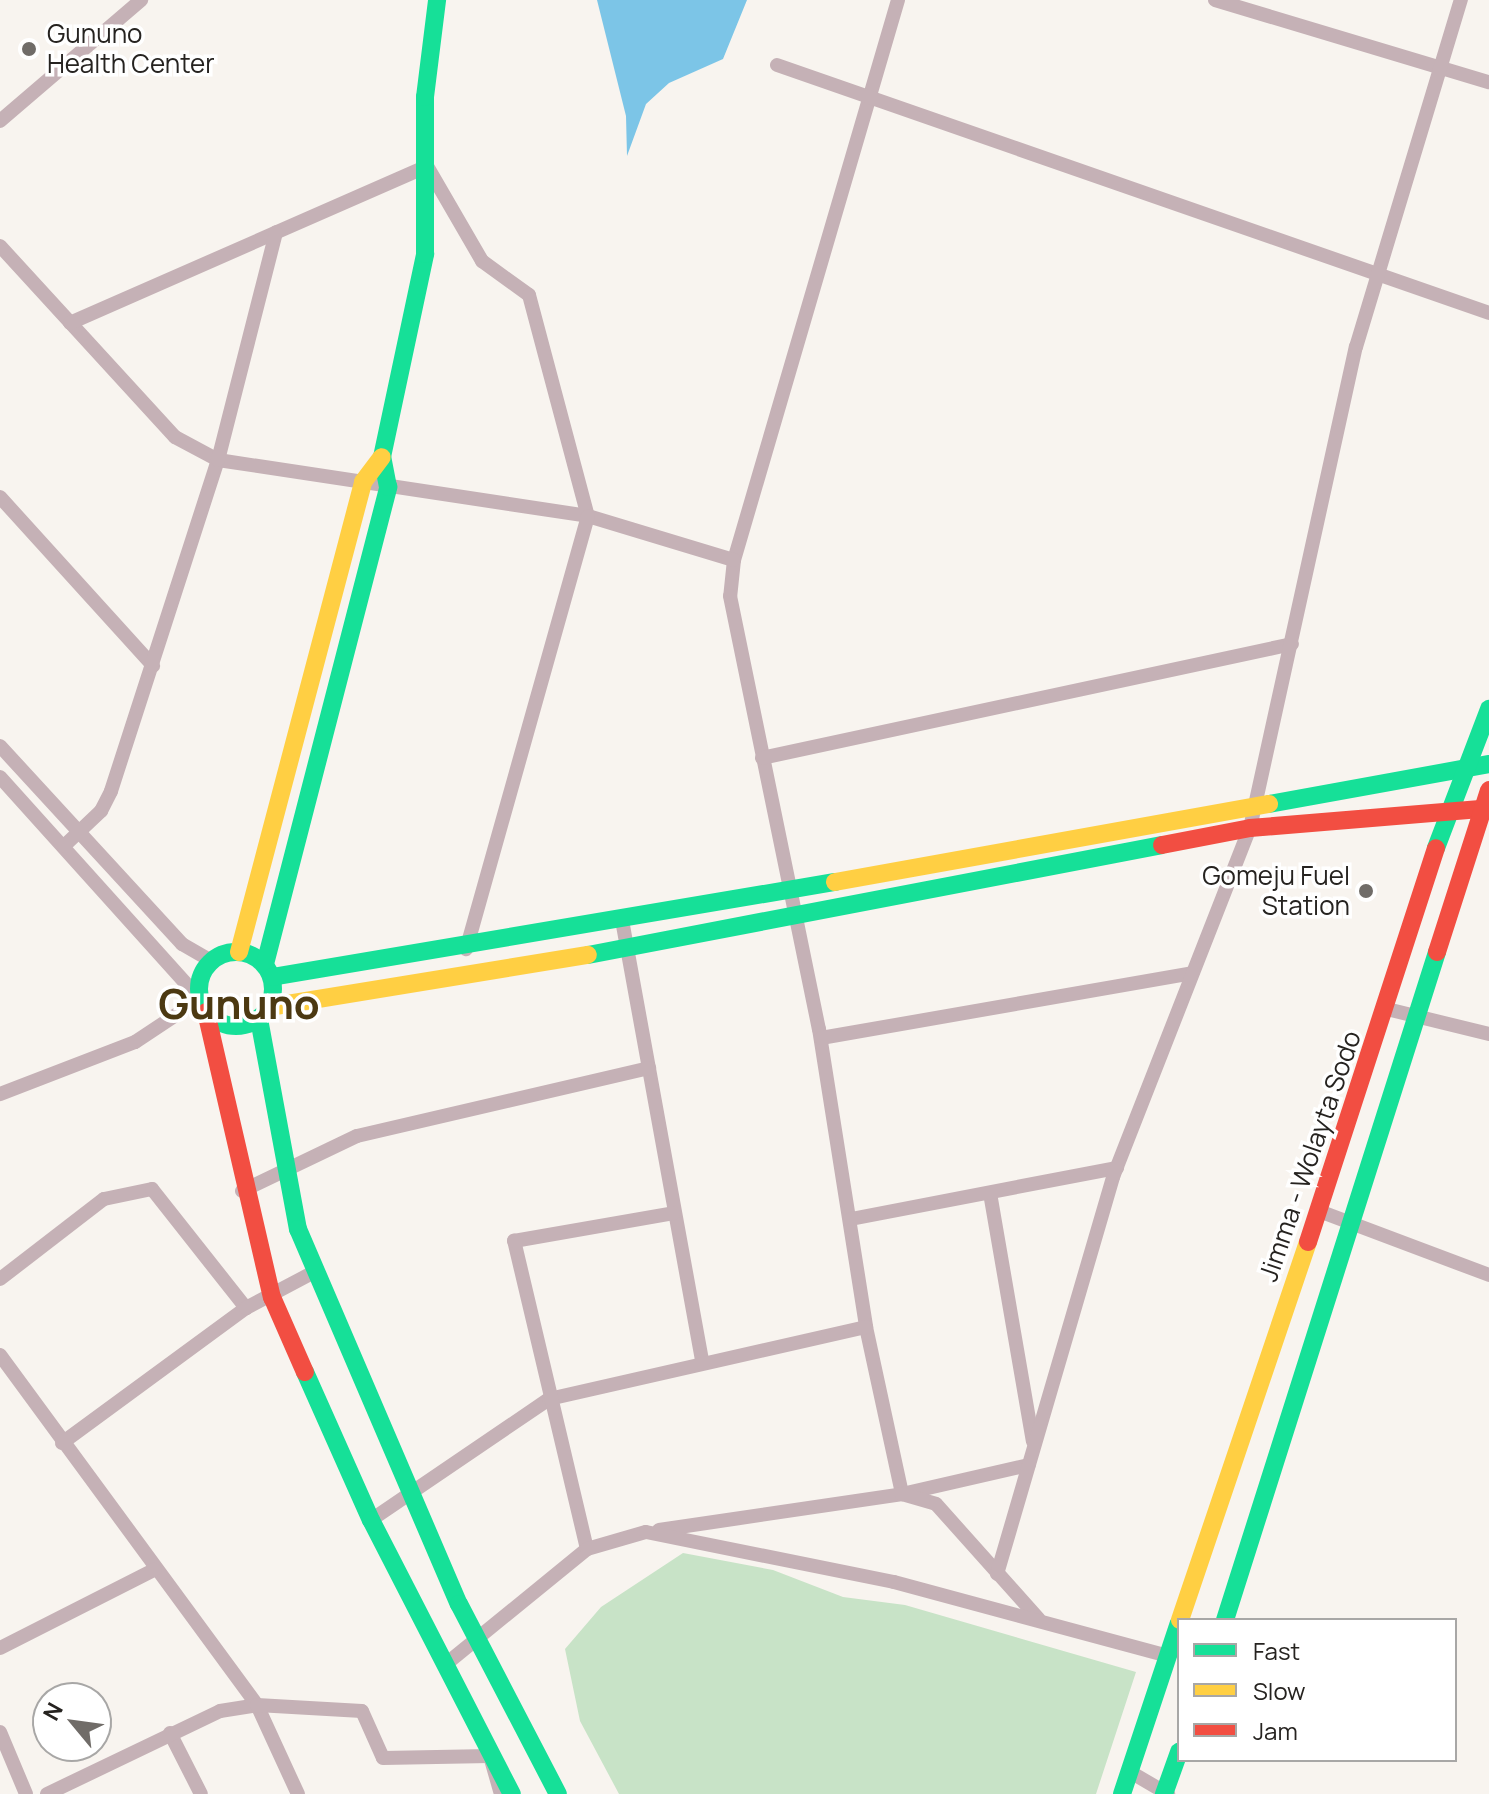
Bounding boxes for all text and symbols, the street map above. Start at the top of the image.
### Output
place label: Gununo Health Center [47,18,215,80]
marker: Gununo Health Center [18,38,40,60]
place label: Gomeju Fuel Station [1202,860,1350,922]
marker: Gomeju Fuel Station [1357,882,1375,900]
district label: Gununo [158,978,320,1028]
street label: Jimma - Wolayta Sodo [1252,1027,1368,1285]
legend [1177,1618,1457,1762]
text: Fast [1253,1634,1300,1667]
text: Slow [1253,1674,1306,1707]
north arrow [32,1682,112,1762]
text: N [36,1697,70,1726]
text: Jam [1253,1714,1298,1747]

